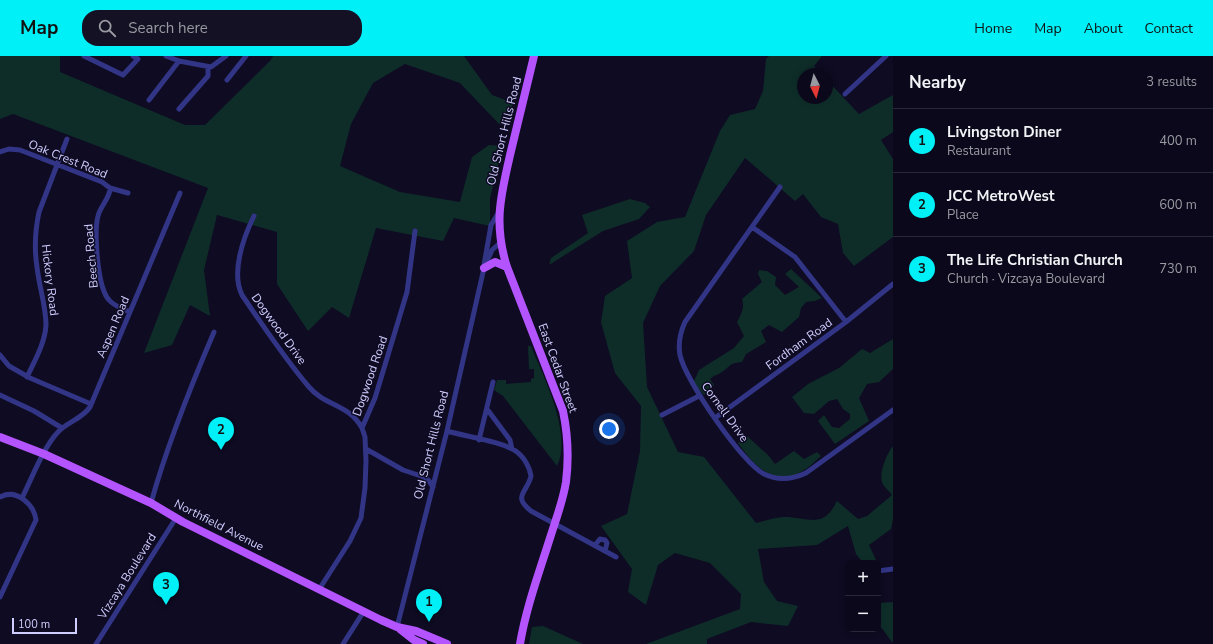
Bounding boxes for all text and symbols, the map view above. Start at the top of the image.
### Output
search box [82,10,362,46]
text: Map [20,15,58,41]
icon: search [96,17,118,39]
text: Search here [128,18,208,38]
text: Home [974,19,1012,38]
text: Map [1034,19,1062,38]
text: About [1084,19,1123,38]
text: Contact [1145,19,1193,38]
north arrow [797,68,833,104]
text: Nearby [909,71,966,94]
text: 3 results [1146,73,1197,91]
street label: Old Short Hills Road [483,75,525,187]
text: Livingston Diner [947,122,1061,142]
text: 1 [918,132,926,150]
text: 400 m [1159,132,1197,150]
street label: Oak Crest Road [26,136,110,182]
text: Restaurant [947,142,1011,160]
text: JCC MetroWest [947,186,1055,206]
text: 2 [918,196,926,214]
text: 600 m [1159,196,1197,214]
text: Place [947,206,979,224]
street label: Beech Road [80,223,102,289]
street label: Hickory Road [38,243,62,317]
text: The Life Christian Church [947,250,1123,270]
text: 3 [918,260,926,278]
text: 730 m [1159,260,1197,278]
text: Church · Vizcaya Boulevard [947,270,1105,288]
street label: Dogwood Drive [248,290,310,368]
street label: Aspen Road [93,294,133,360]
street label: Fordham Road [762,314,836,374]
street label: East Cedar Street [534,321,582,416]
street label: Dogwood Road [349,334,391,418]
street label: Cornell Drive [698,379,752,445]
street label: Old Short Hills Road [410,389,452,501]
pin: 2 [208,417,234,450]
your location [599,419,619,439]
street label: Northfield Avenue [171,495,267,555]
street label: Vizcaya Boulevard [94,530,160,623]
map controls [845,560,881,632]
button: + [845,560,881,596]
pin: 3 [153,572,179,605]
pin: 1 [416,589,442,622]
button: − [845,596,881,632]
scale bar [12,616,77,635]
text: 100 m [18,617,50,632]

